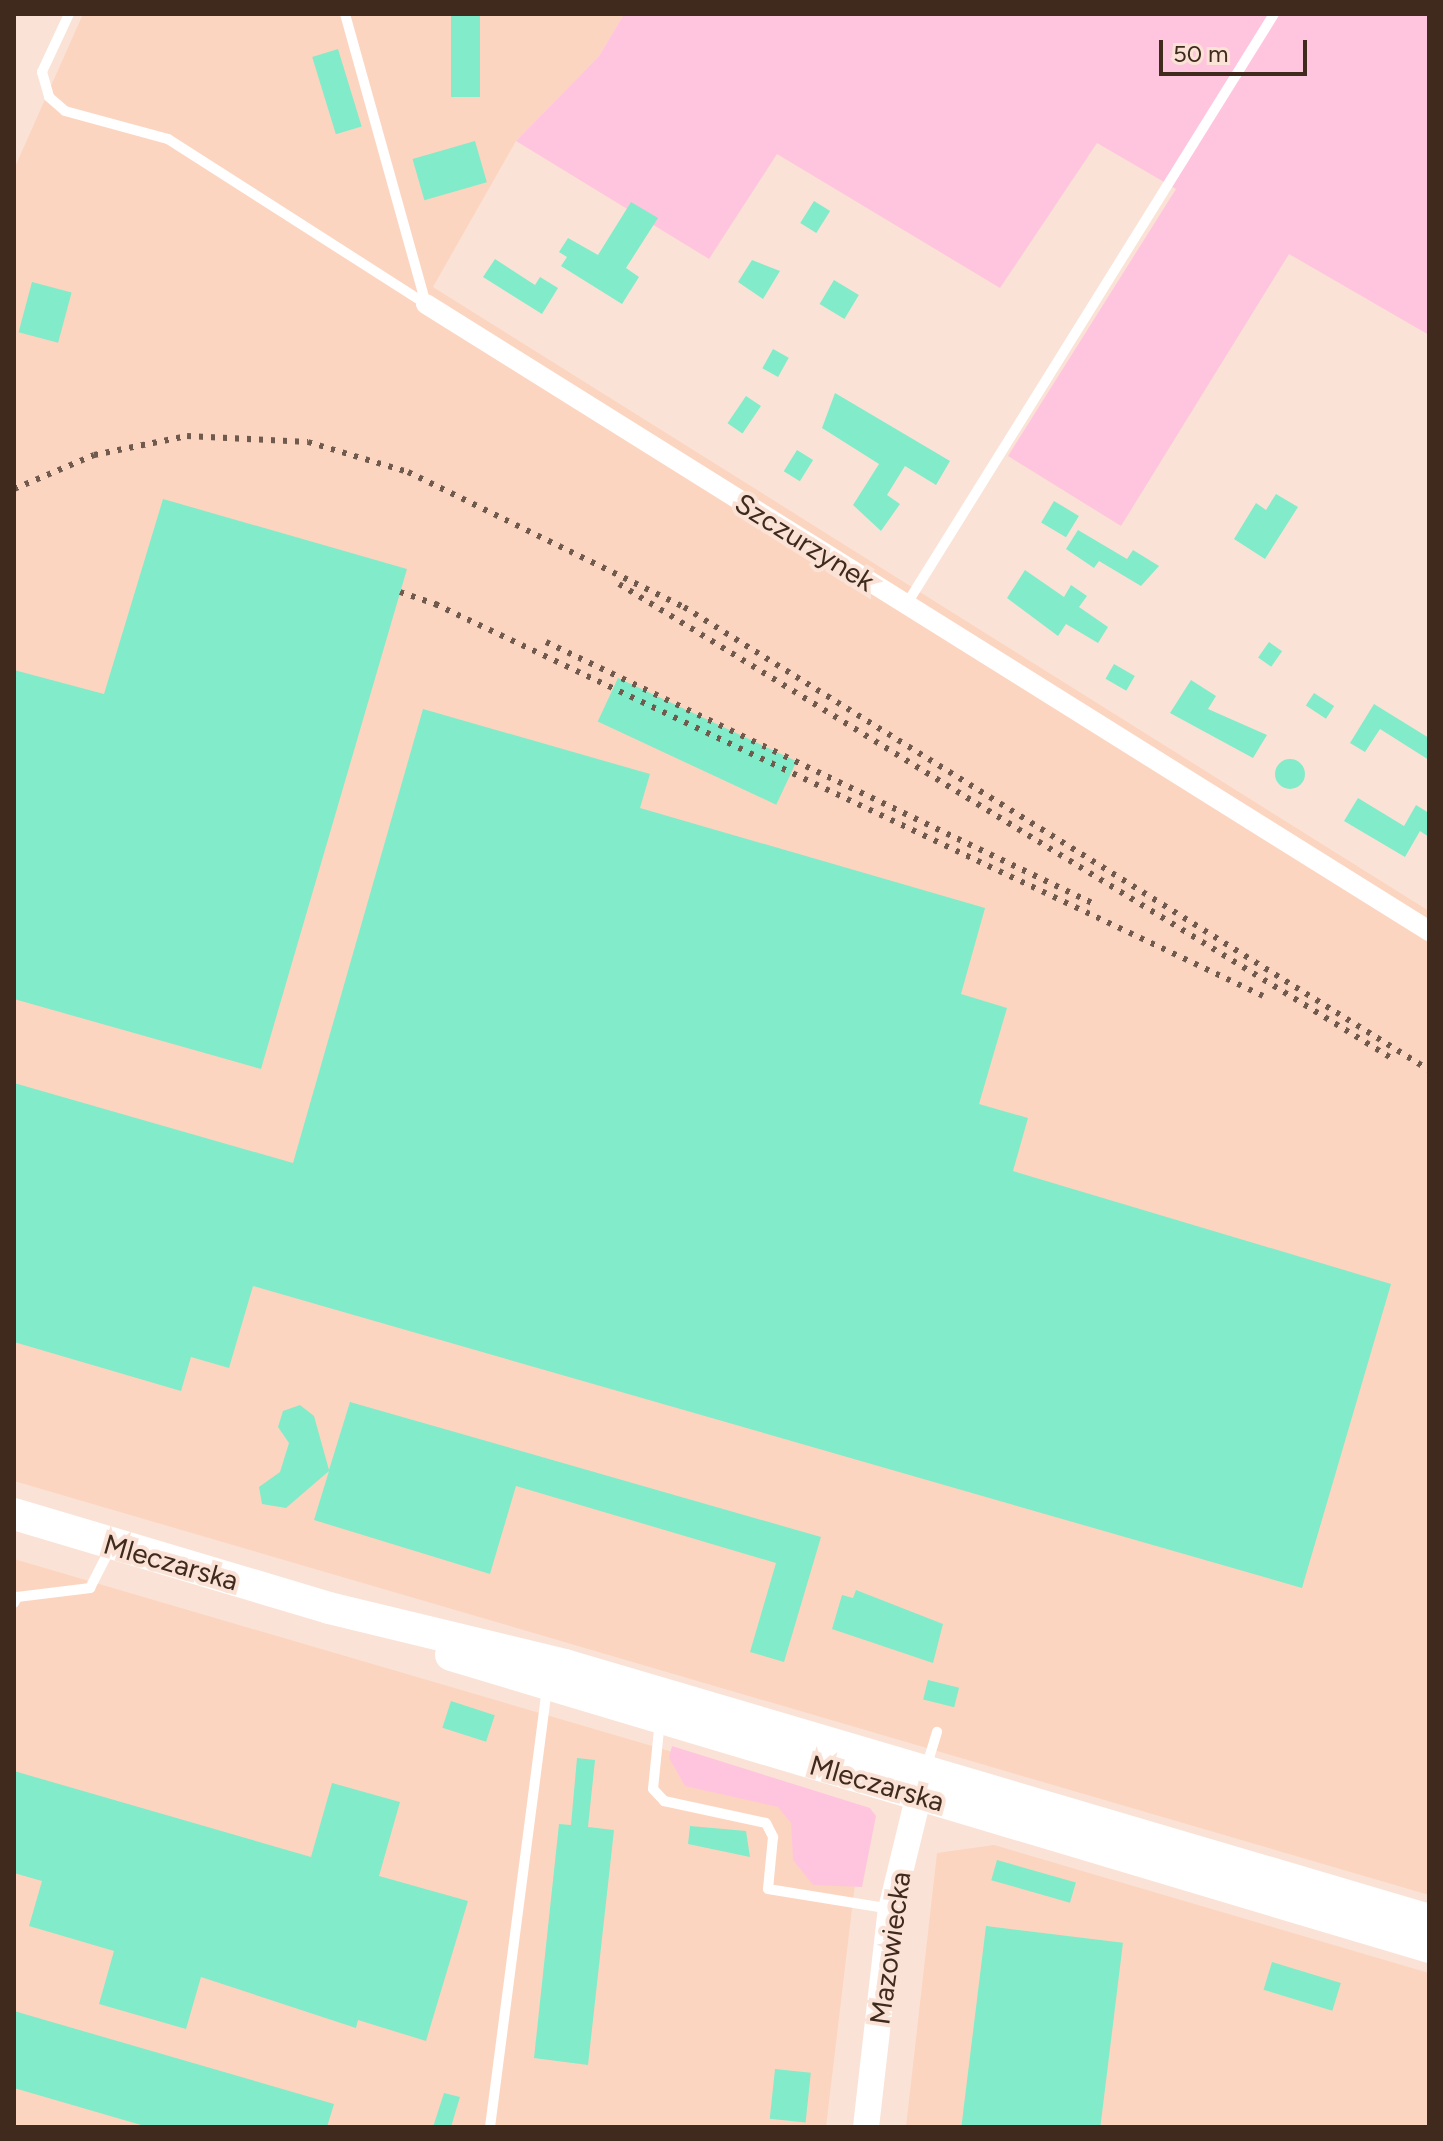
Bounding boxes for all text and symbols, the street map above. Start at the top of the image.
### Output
scale bar [1163,24,1311,74]
text: 50 m [1173,39,1229,68]
street label: Szczurzynek [729,486,881,598]
street label: Mleczarska [100,1527,242,1597]
street label: Mleczarska [806,1748,948,1818]
street label: Mazowiecka [863,1869,917,2027]

